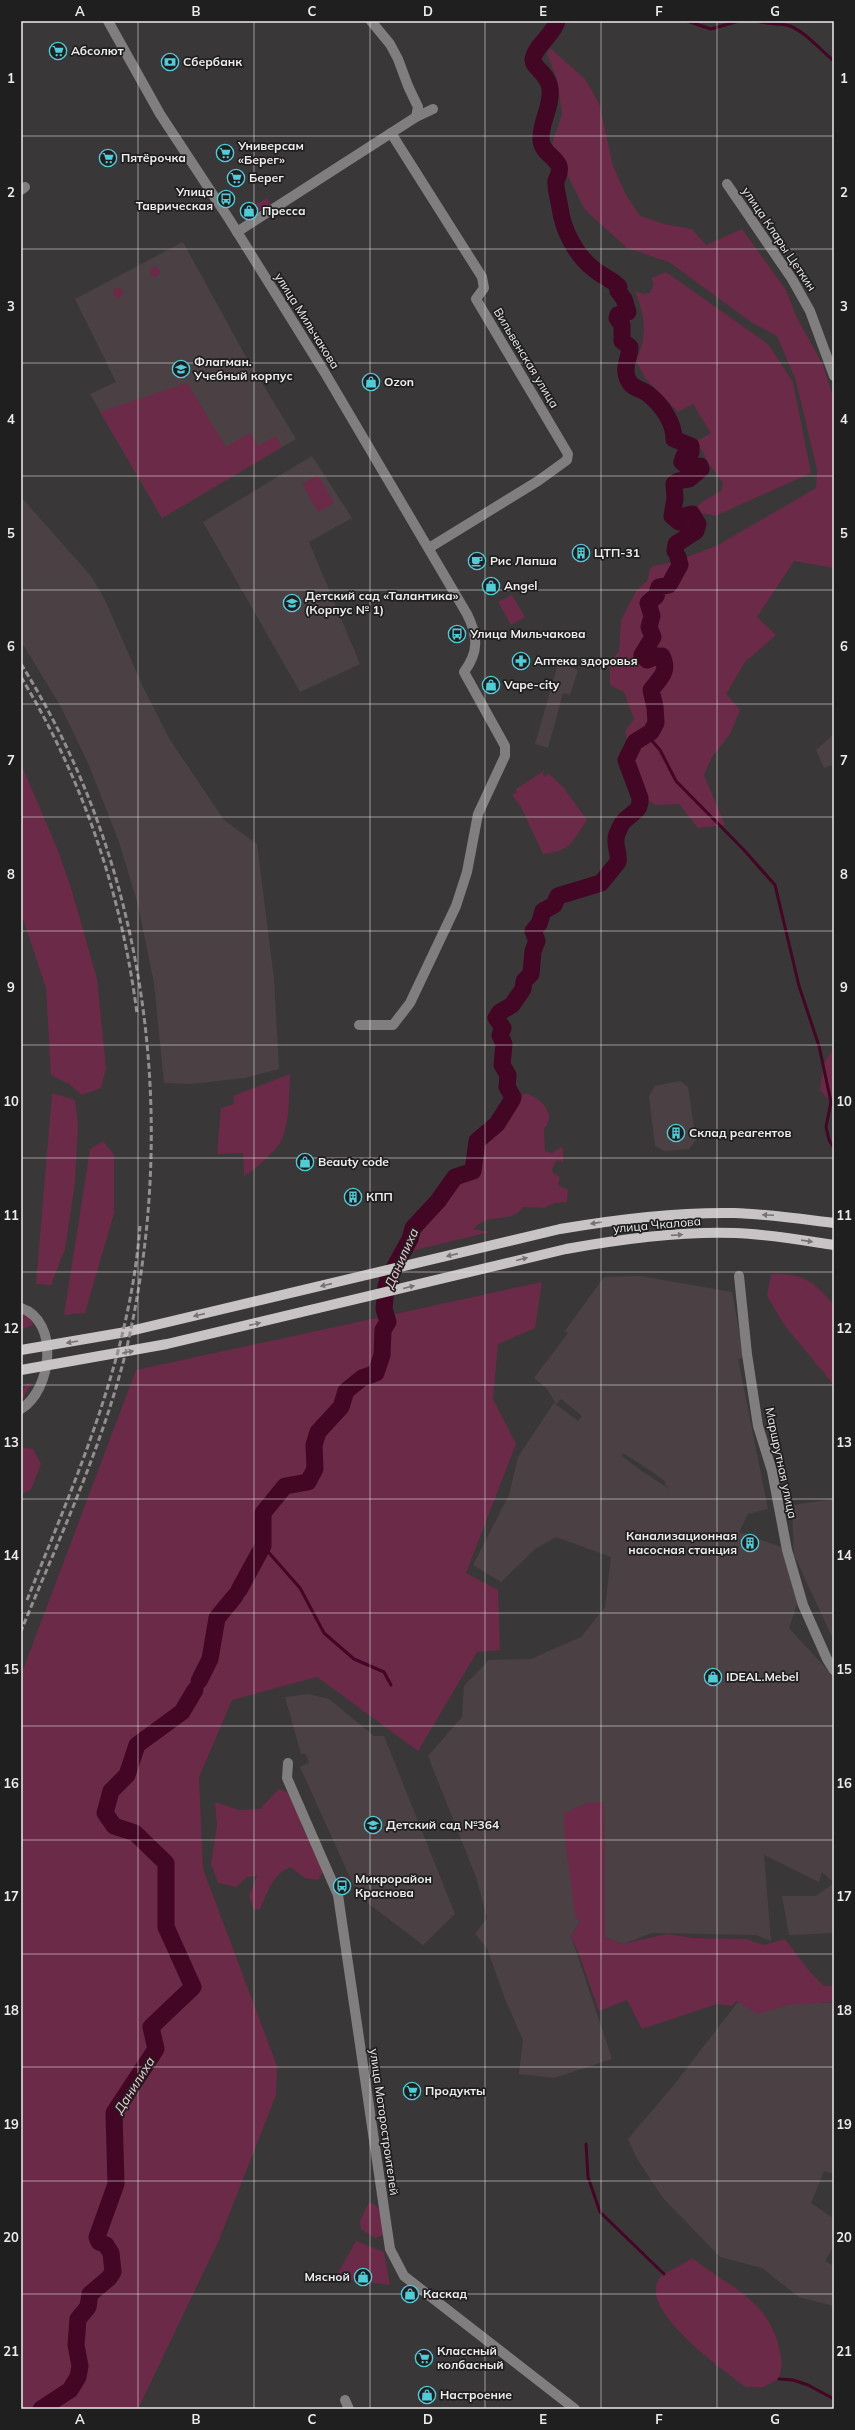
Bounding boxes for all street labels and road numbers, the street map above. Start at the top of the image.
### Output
street label: улица Клары Цеткин [739,184,820,294]
street label: улица Мильчакова [272,270,343,372]
street label: Вильвенская улица [491,305,562,410]
street label: улица Чкалова [612,1213,702,1236]
street label: Маршрутная улица [762,1406,801,1520]
street label: улица Моторостроителей [367,2048,402,2196]

